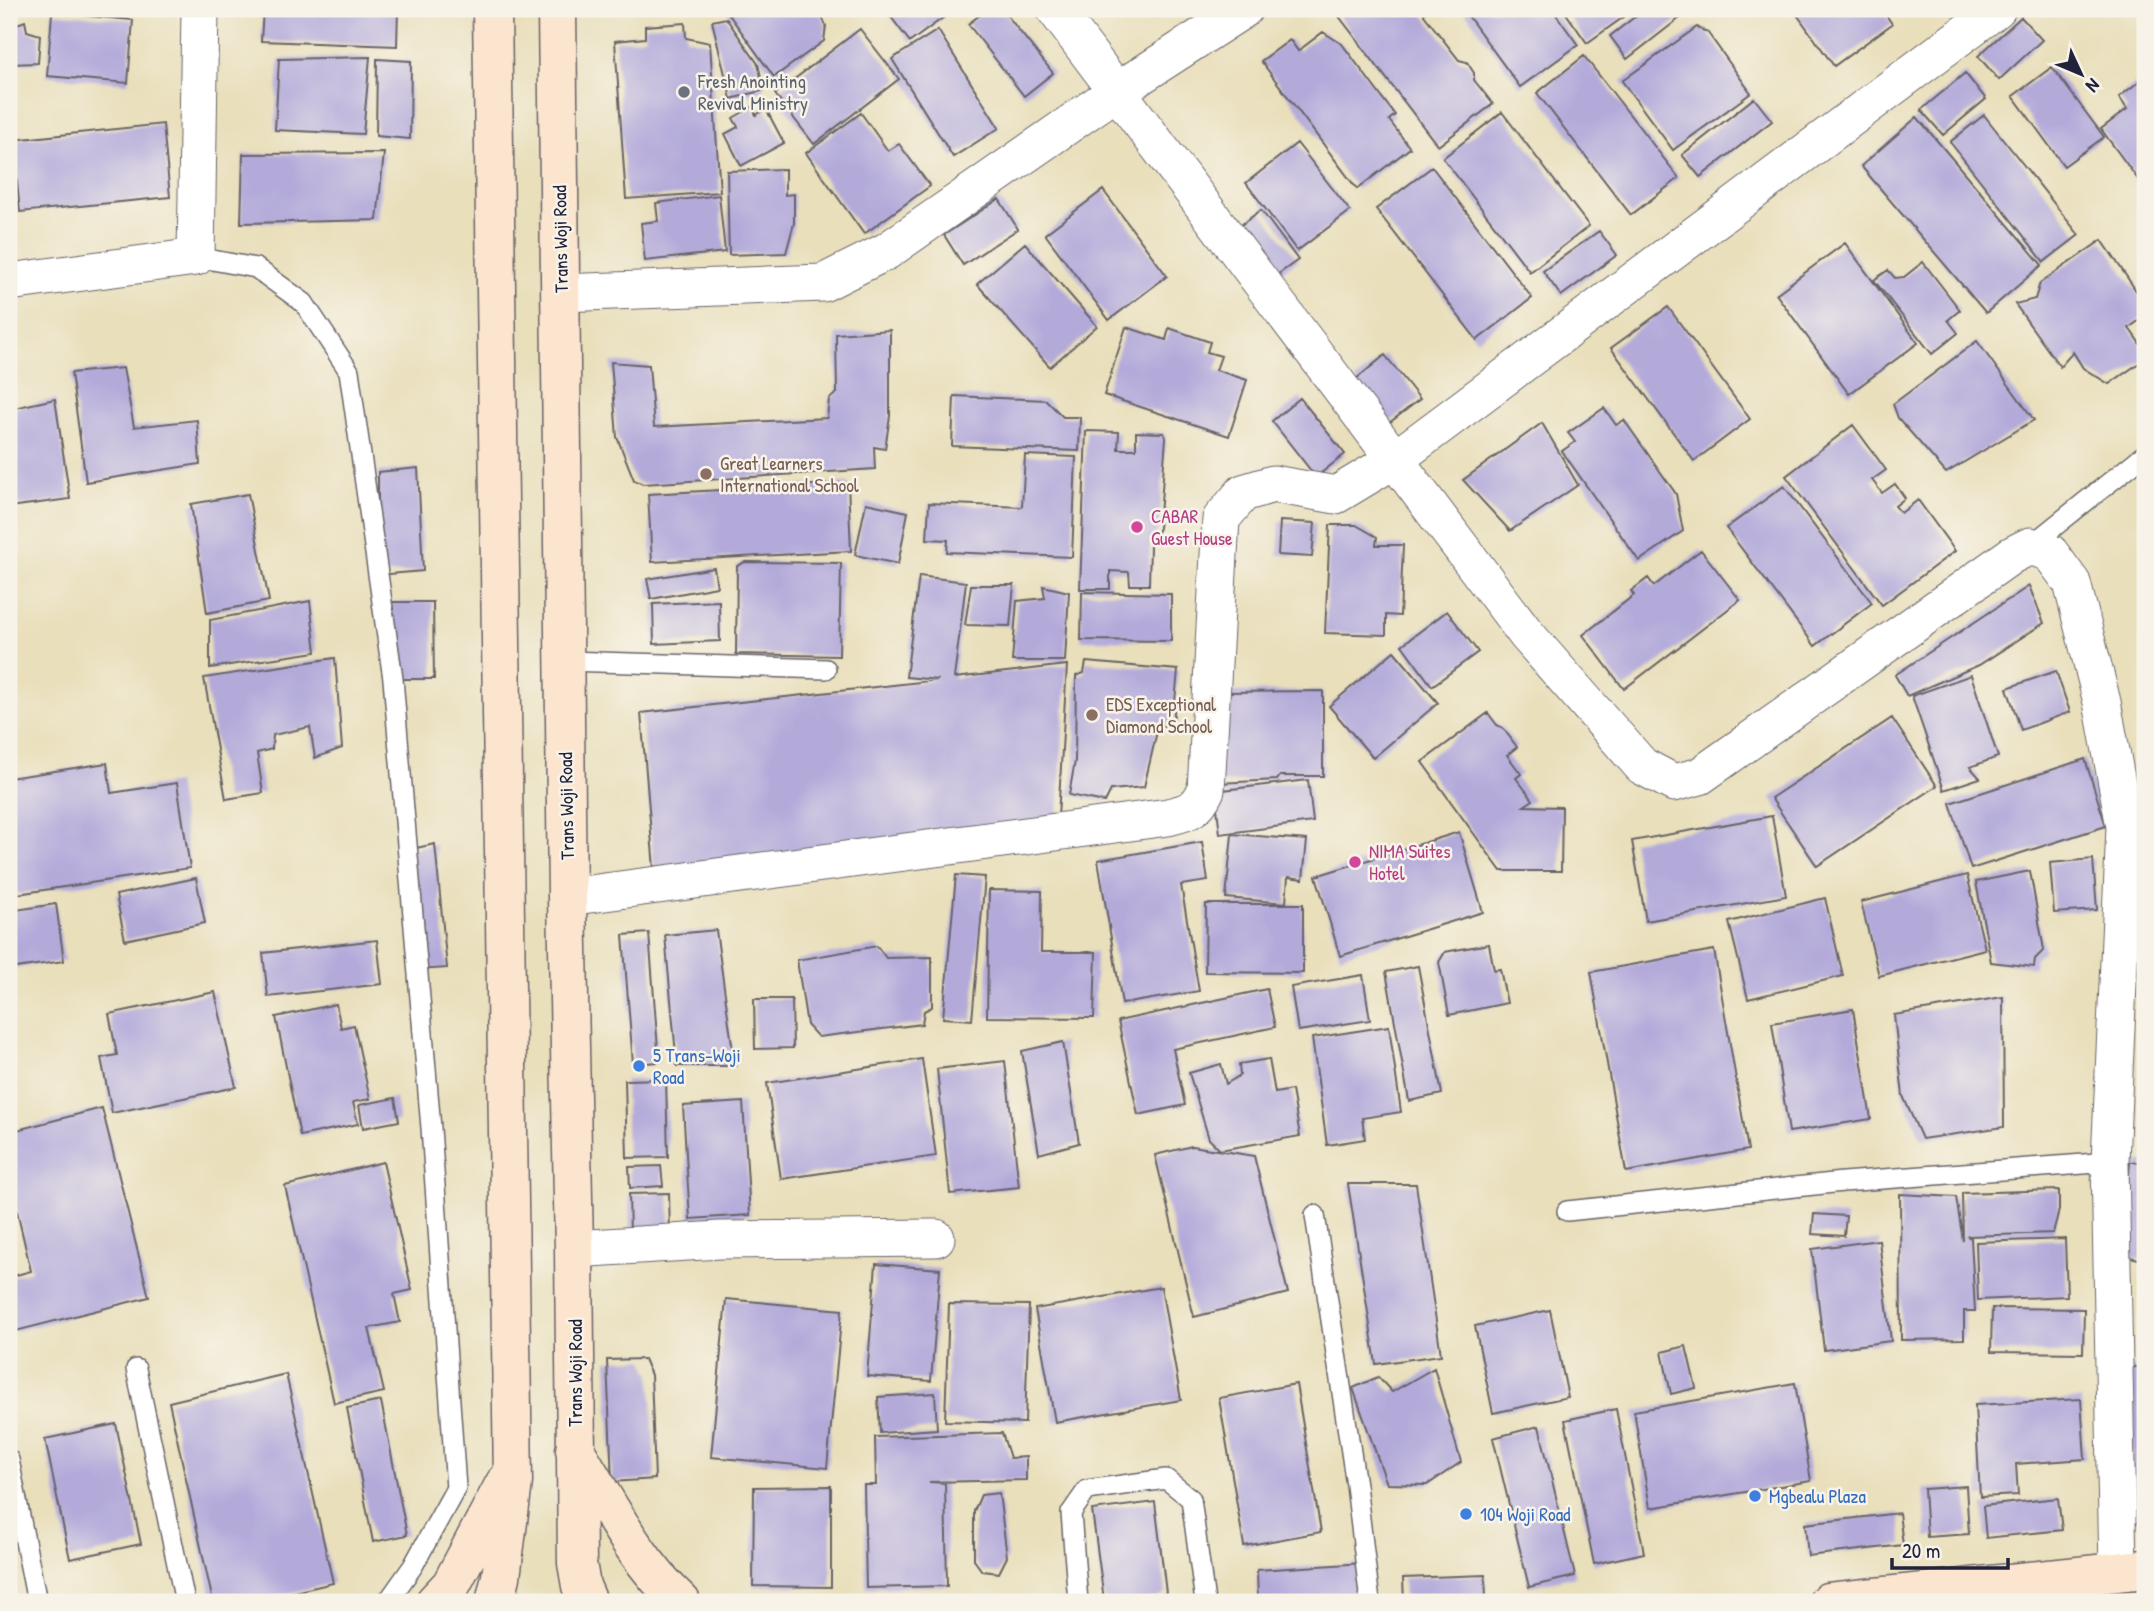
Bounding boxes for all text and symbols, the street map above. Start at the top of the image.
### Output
north arrow [2046,38,2116,108]
place label: Fresh Anointing Revival Ministry [697,68,808,116]
text: N [2080,73,2106,98]
marker: Fresh Anointing Revival Ministry [676,84,692,100]
street label: Trans Woji Road [546,184,574,293]
place label: Great Learners International School [720,450,860,498]
marker: Great Learners International School [698,466,714,482]
place label: CABAR Guest House [1151,503,1233,551]
marker: CABAR Guest House [1129,519,1145,535]
place label: EDS Exceptional Diamond School [1106,691,1217,739]
marker: EDS Exceptional Diamond School [1084,707,1100,723]
street label: Trans Woji Road [552,751,580,860]
place label: NIMA Suites Hotel [1369,838,1451,886]
marker: NIMA Suites Hotel [1347,854,1363,870]
place label: 5 Trans-Woji Road [653,1042,741,1090]
marker: 5 Trans-Woji Road [631,1058,647,1074]
street label: Trans Woji Road [562,1319,588,1427]
place label: Mgbealu Plaza [1769,1483,1866,1509]
marker: Mgbealu Plaza [1747,1488,1763,1504]
place label: 104 Woji Road [1480,1501,1571,1527]
marker: 104 Woji Road [1458,1506,1474,1522]
scale bar [1892,1527,2007,1571]
text: 20 m [1902,1536,1940,1565]

